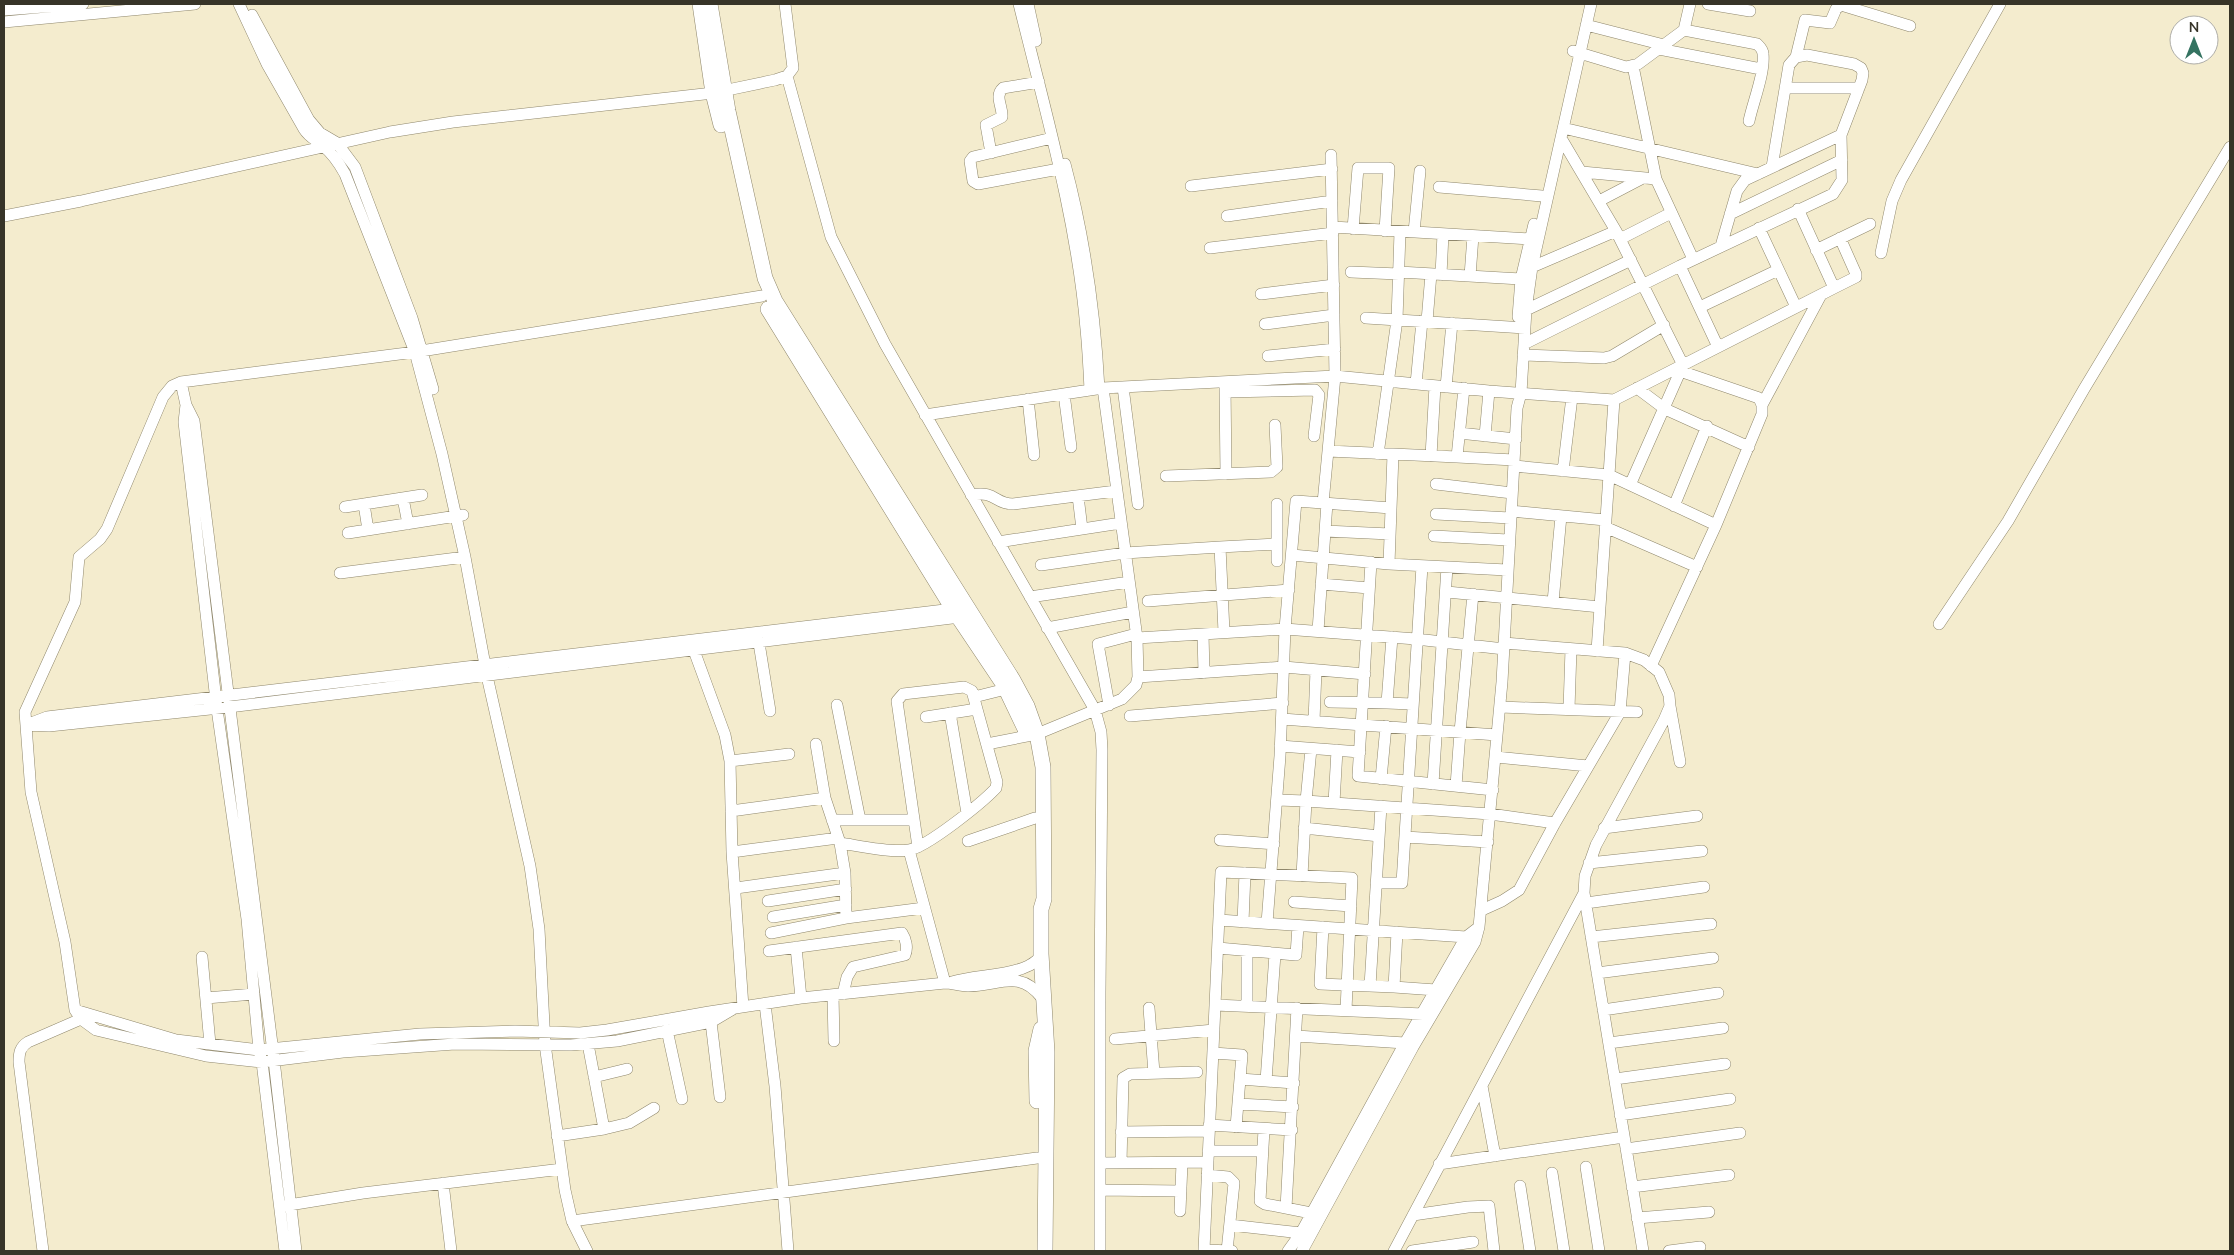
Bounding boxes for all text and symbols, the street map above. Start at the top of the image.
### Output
north arrow [2169,15,2219,65]
text: N [2189,18,2199,37]

